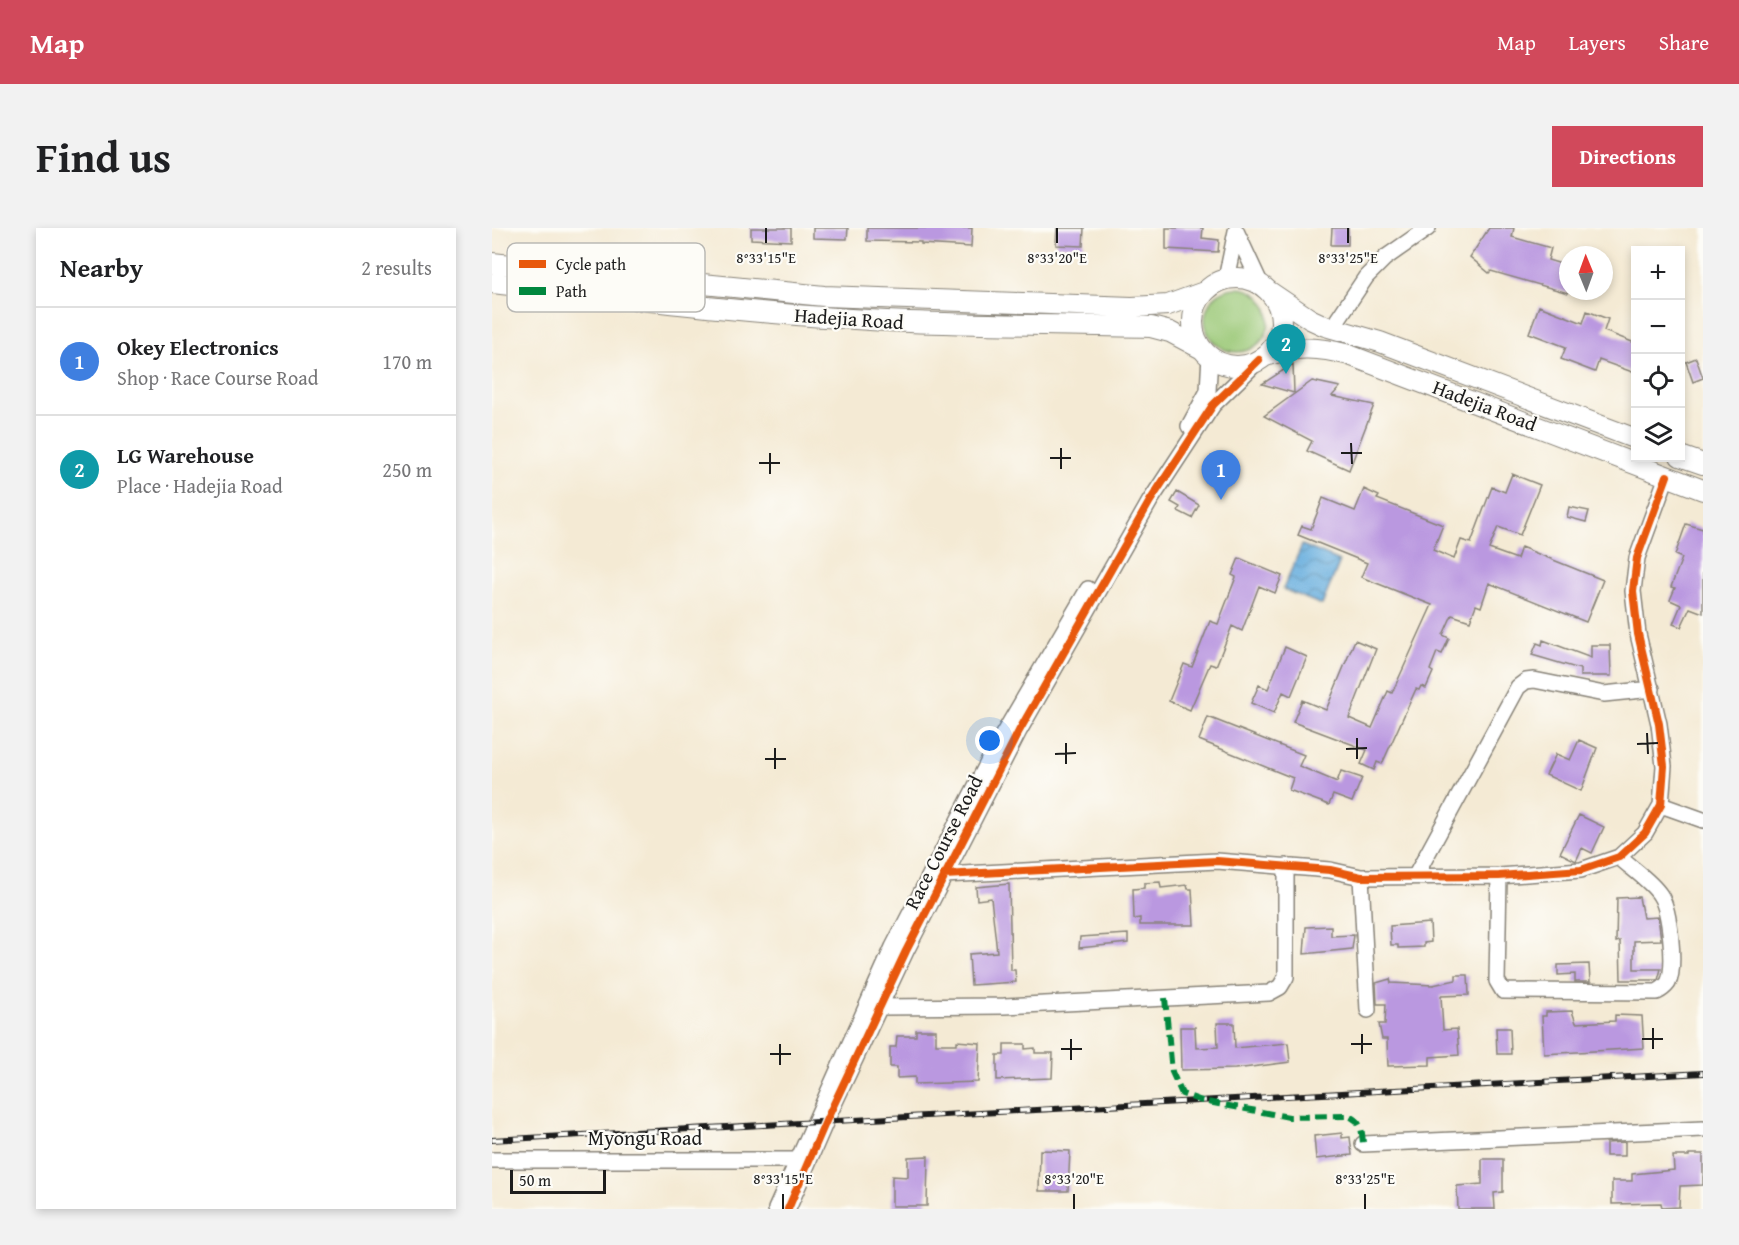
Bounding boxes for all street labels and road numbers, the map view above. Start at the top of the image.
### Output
street label: Hadejia Road [793,300,905,336]
street label: Hadejia Road [1429,372,1542,438]
street label: Race Course Road [897,769,990,914]
street label: Myongu Road [588,1123,703,1152]

